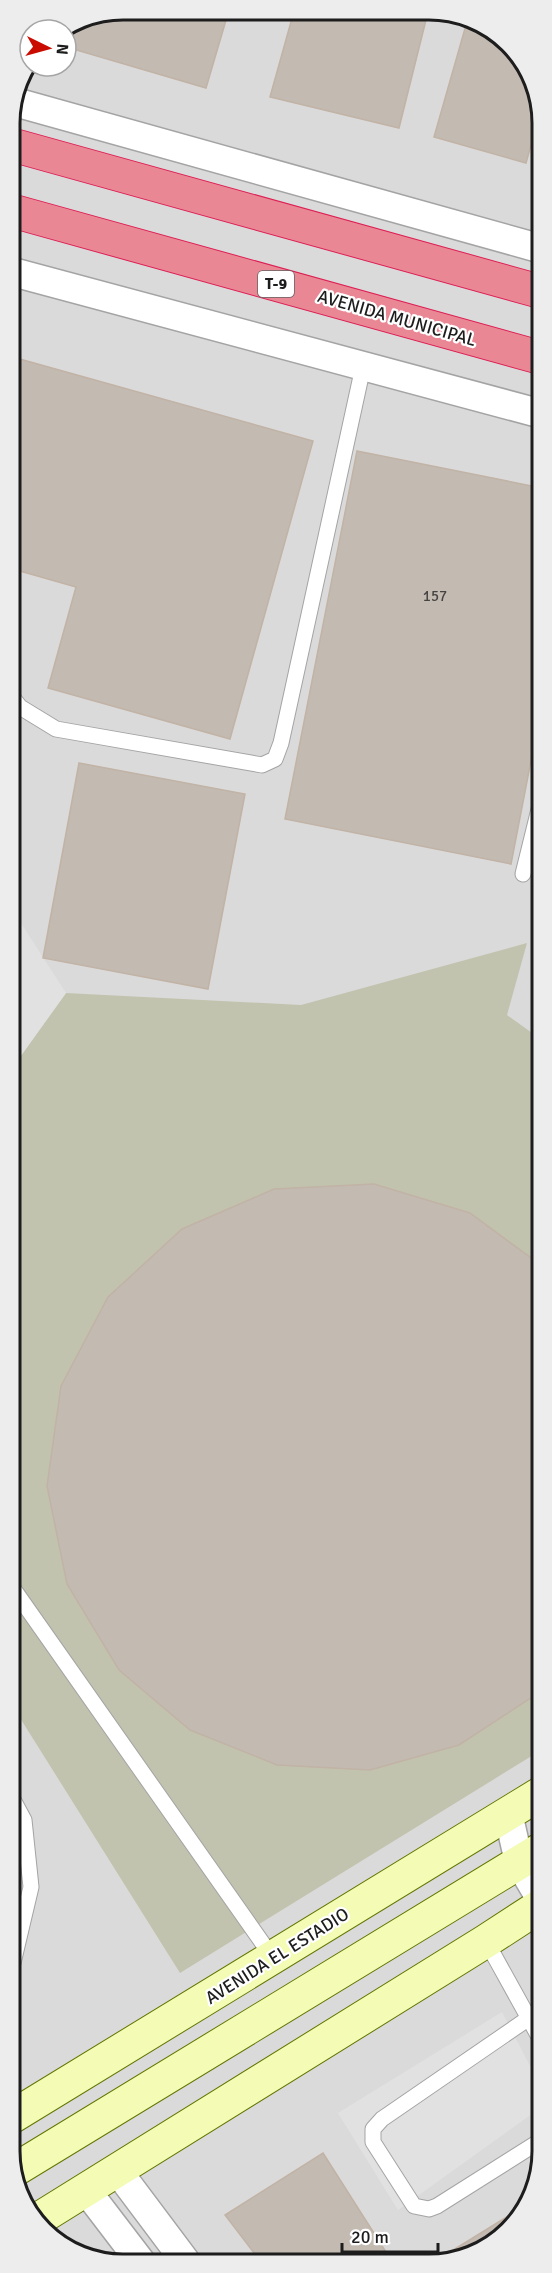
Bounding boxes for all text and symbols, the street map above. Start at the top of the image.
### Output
north arrow [18,18,78,78]
text: N [51,43,72,56]
road number: T-9 [258,271,294,297]
street label: AVENIDA MUNICIPAL [315,285,479,351]
house number: 157 [423,587,447,605]
street label: AVENIDA EL ESTADIO [201,1903,353,2009]
scale bar [342,2216,438,2254]
text: 20 m [351,2226,389,2248]

